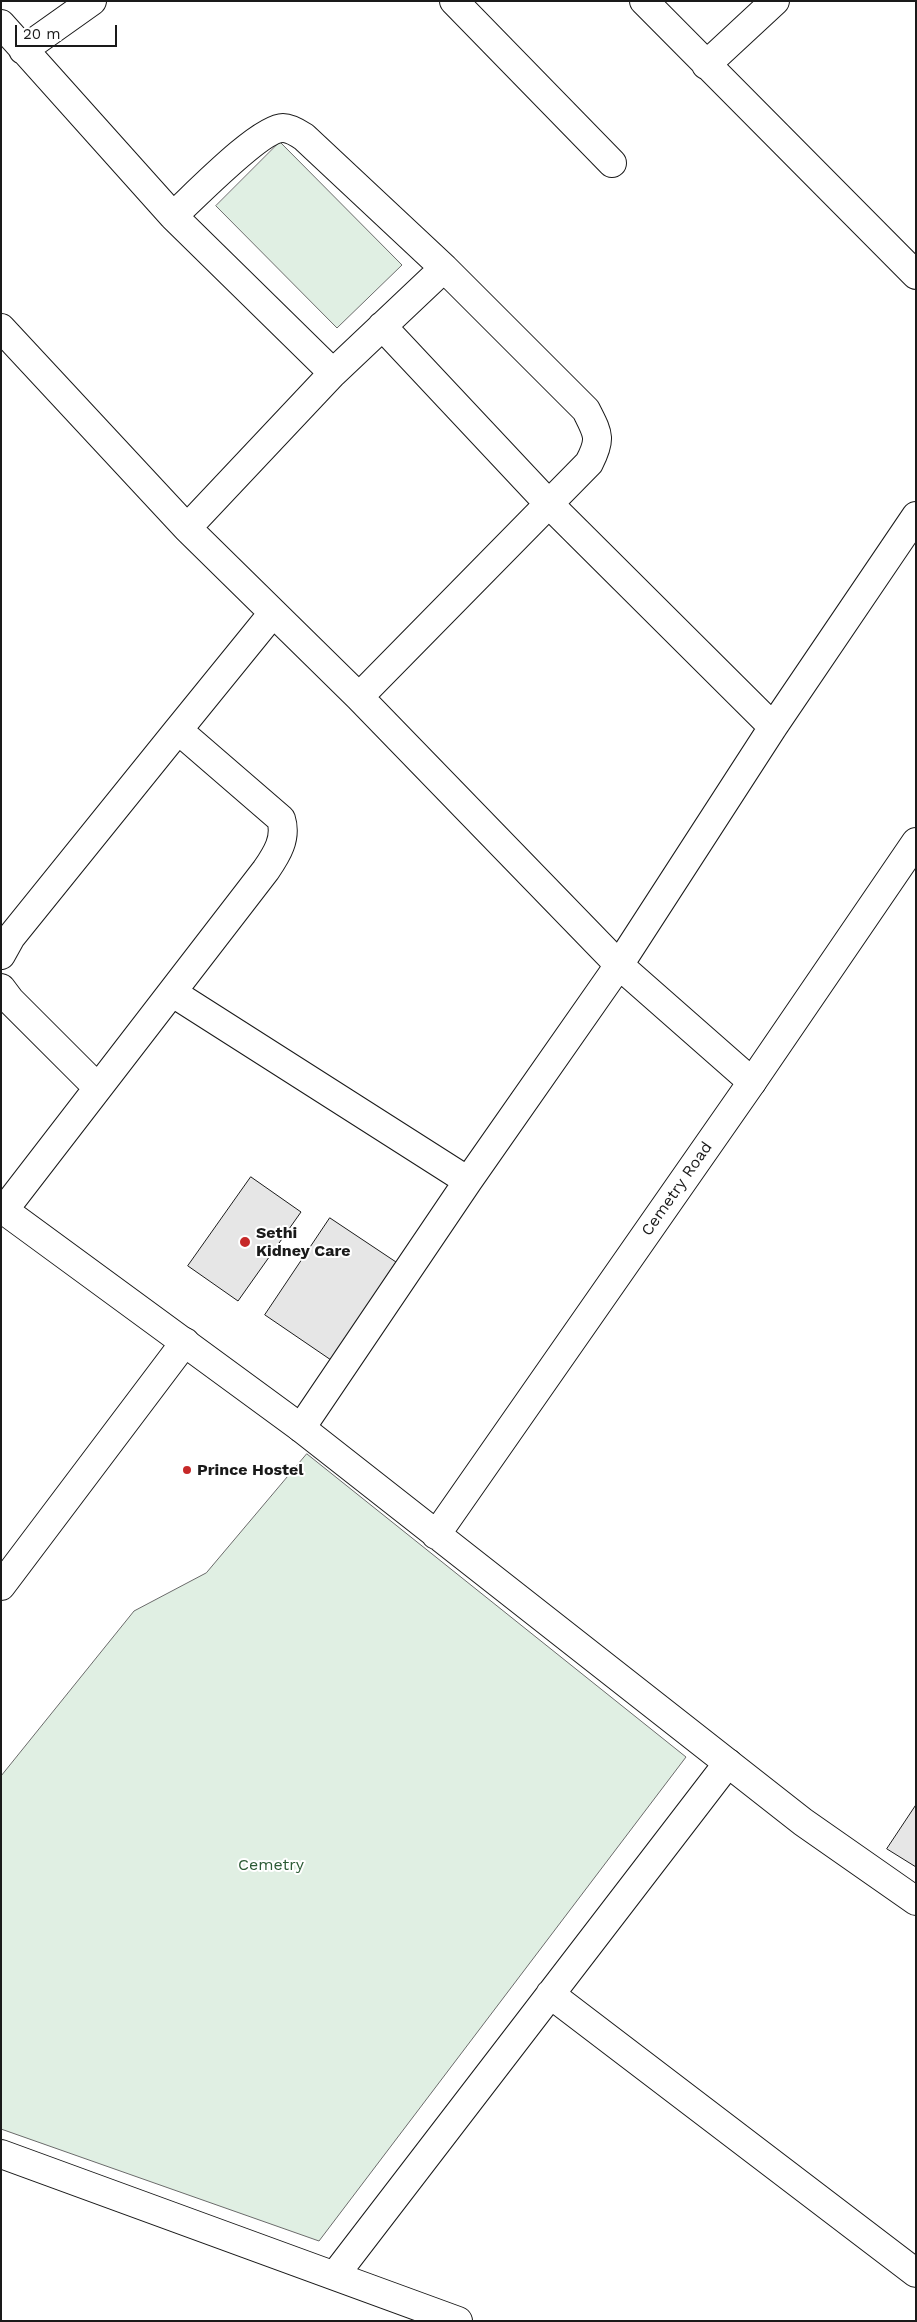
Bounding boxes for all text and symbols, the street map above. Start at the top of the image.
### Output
scale bar [18,15,120,47]
text: 20 m [23,25,61,43]
street label: Cemetry Road [637,1138,717,1240]
place label: Sethi Kidney Care [256,1223,350,1261]
marker: Sethi Kidney Care [238,1235,252,1249]
place label: Prince Hostel [197,1460,303,1480]
marker: Prince Hostel [181,1464,193,1476]
park label: Cemetry [238,1855,304,1875]

